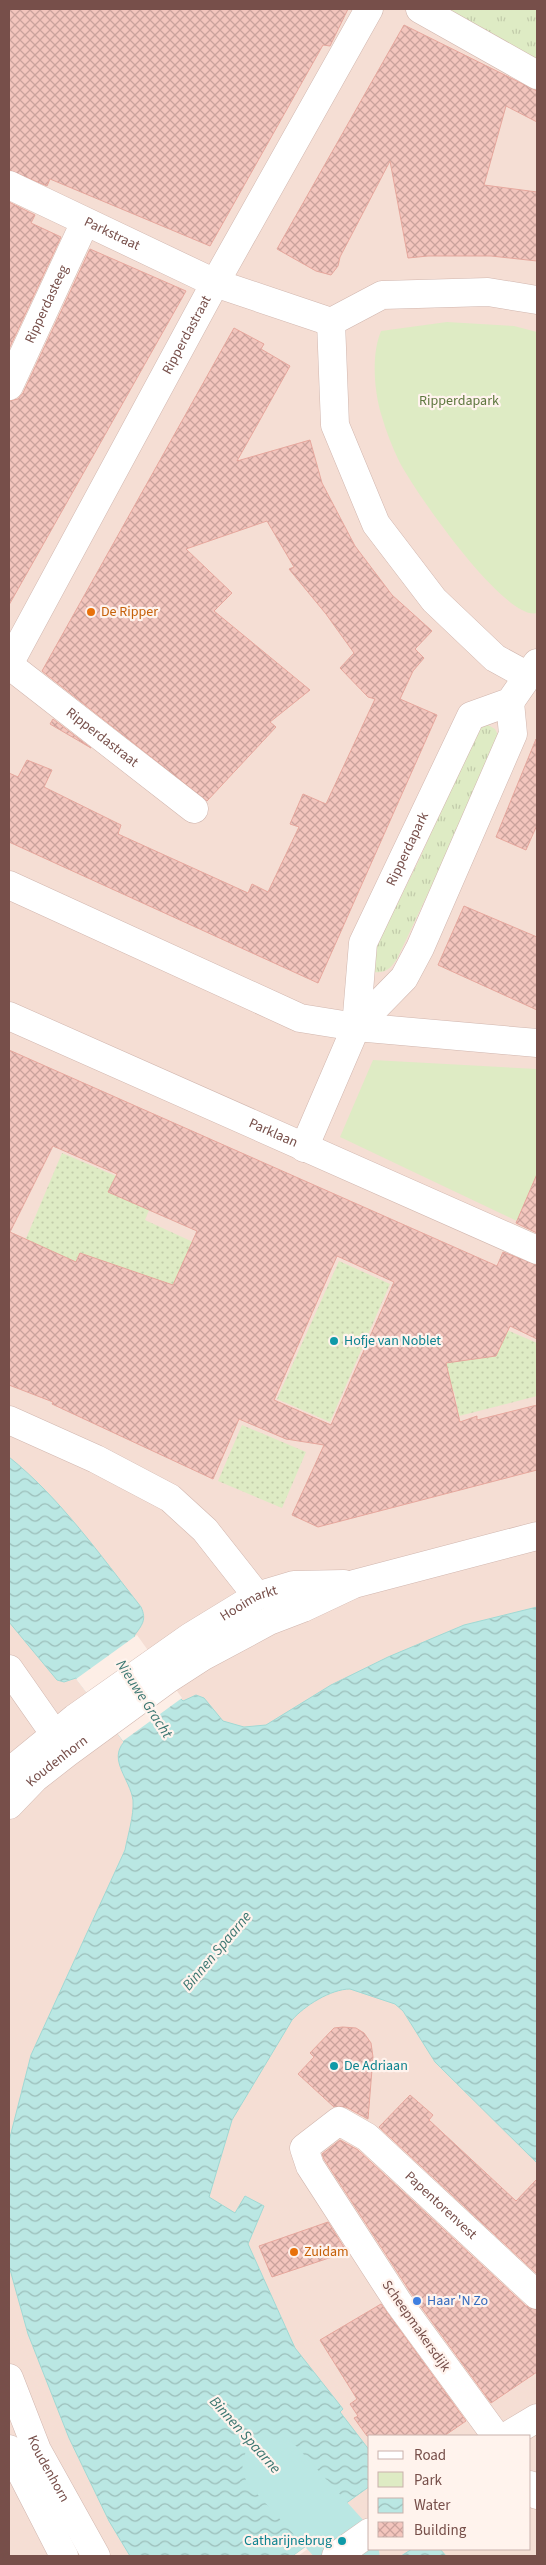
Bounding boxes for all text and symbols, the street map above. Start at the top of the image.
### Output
street label: Parkstraat [81,212,143,256]
street label: Ripperdasteeg [20,262,74,347]
street label: Ripperdastraat [157,292,216,378]
park label: Ripperdapark [419,391,499,411]
place label: De Ripper [101,602,158,622]
marker: De Ripper [85,606,97,618]
street label: Ripperdastraat [62,703,143,772]
street label: Ripperdapark [381,809,434,889]
street label: Parklaan [246,1114,301,1153]
place label: Hofje van Noblet [344,1331,441,1351]
marker: Hofje van Noblet [328,1335,340,1347]
street label: Hooimarkt [216,1580,280,1626]
water label: Nieuwe Gracht [111,1656,178,1743]
street label: Koudenhorn [21,1731,92,1792]
water label: Binnen Spaarne [178,1907,256,1995]
place label: De Adriaan [344,2056,408,2076]
marker: De Adriaan [328,2060,340,2072]
street label: Papentorenvest [400,2167,481,2244]
place label: Zuidam [304,2242,349,2262]
marker: Zuidam [288,2246,300,2258]
street label: Scheepmakersdijk [377,2276,455,2376]
place label: Haar 'N Zo [427,2291,488,2311]
marker: Haar 'N Zo [411,2295,423,2307]
water label: Binnen Spaarne [204,2392,286,2478]
street label: Koudenhorn [22,2432,74,2506]
legend [368,2435,531,2550]
text: Road [414,2445,446,2466]
text: Park [414,2470,443,2491]
text: Water [414,2495,451,2516]
text: Building [414,2520,467,2541]
place label: Catharijnebrug [244,2531,332,2551]
marker: Catharijnebrug [336,2535,348,2547]

